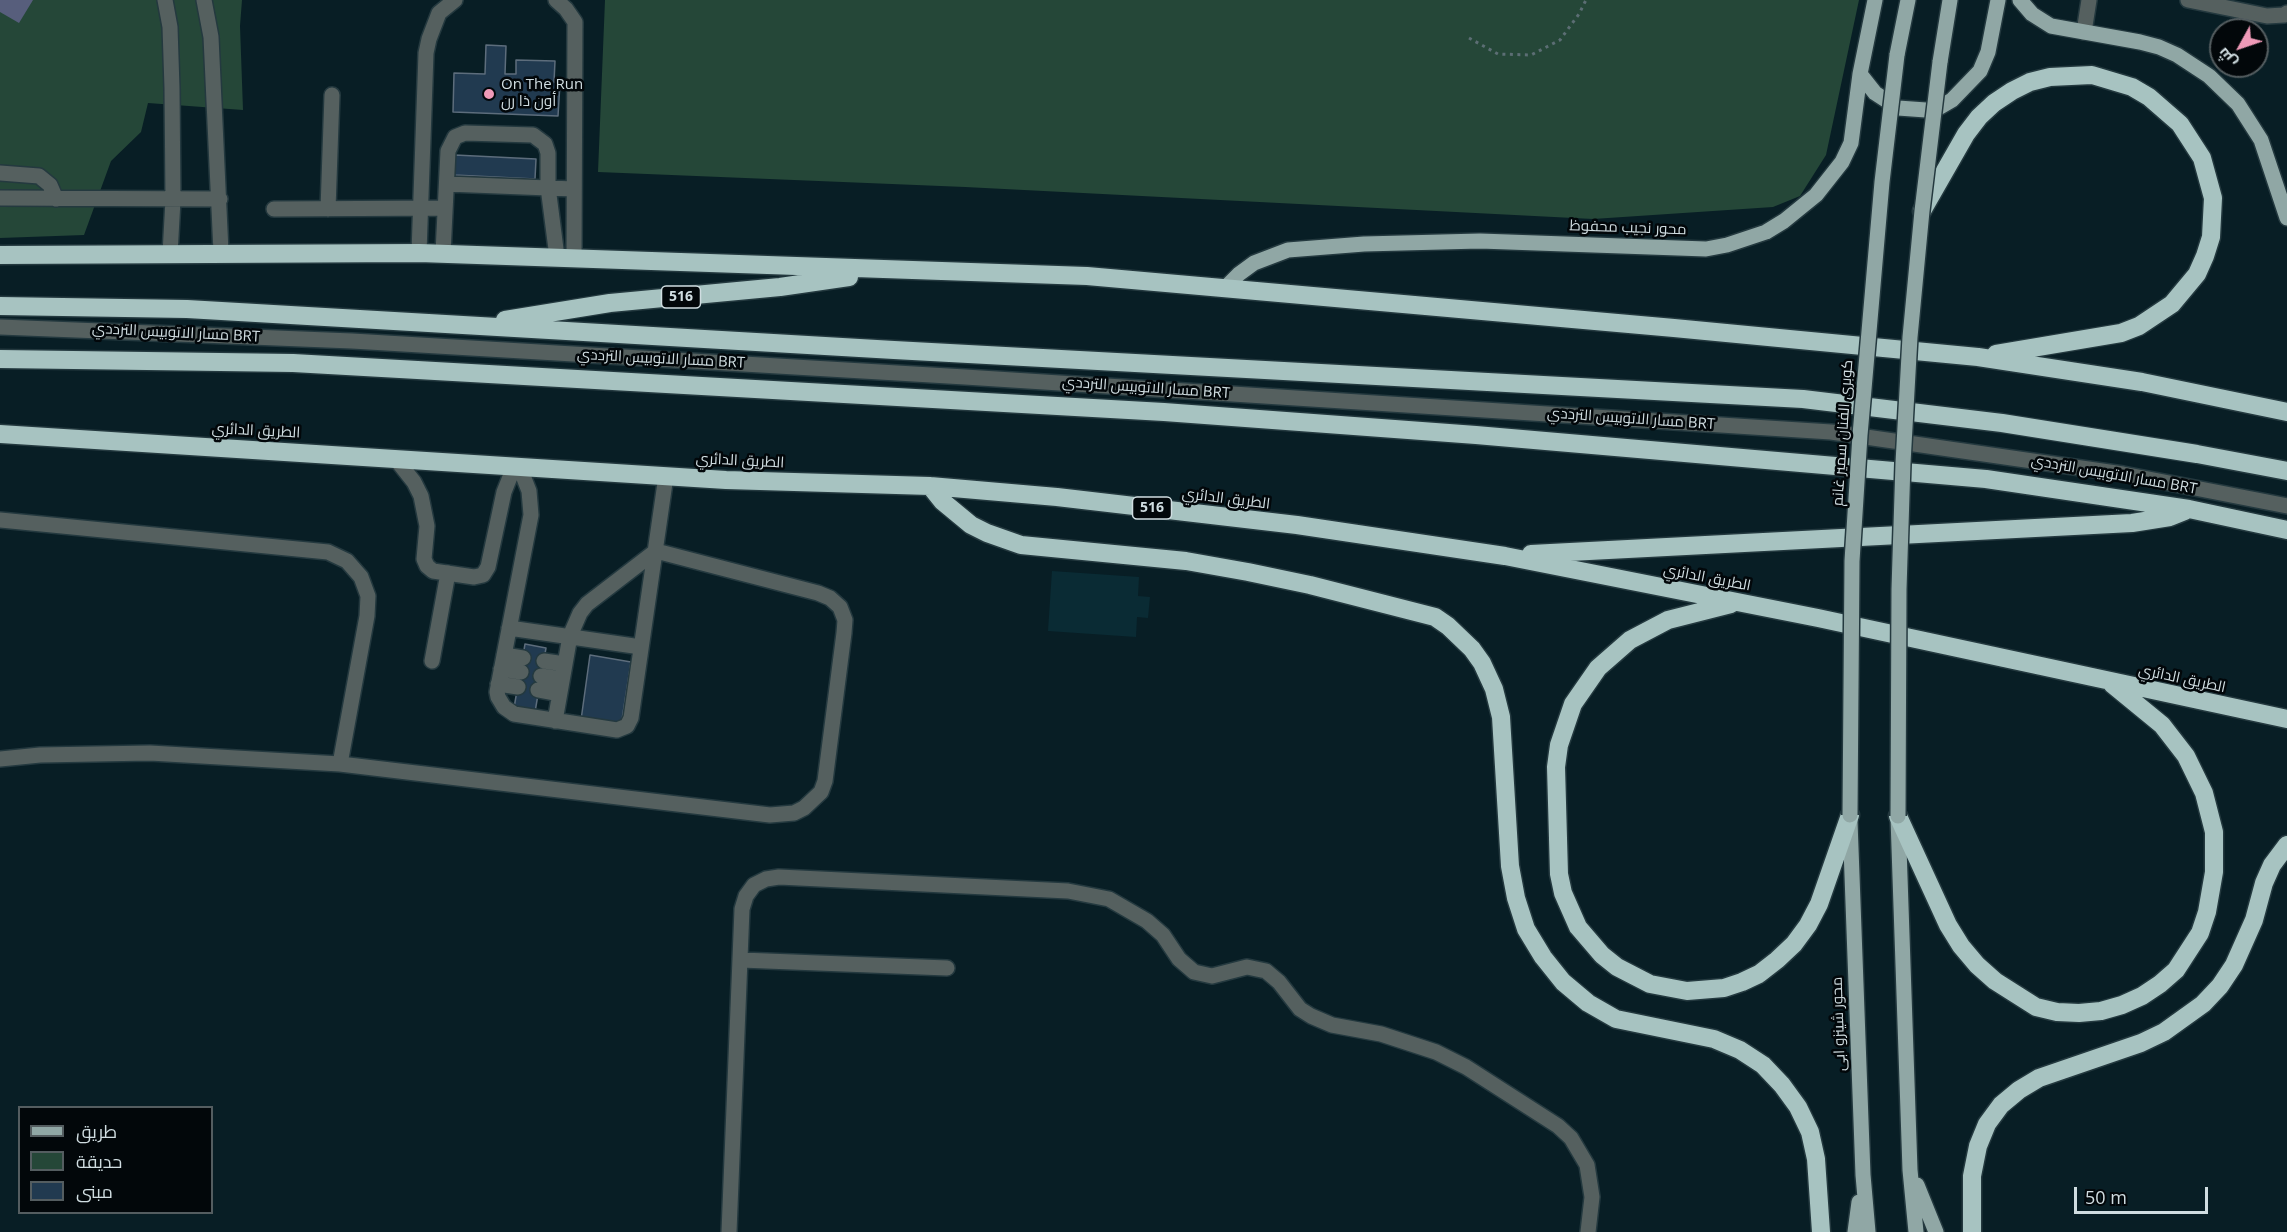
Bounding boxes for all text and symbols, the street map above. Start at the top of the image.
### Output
north arrow [2209,18,2269,78]
text: ش [2212,43,2242,73]
place label: On The Run أون ذا رن [501,76,583,111]
marker: On The Run أون ذا رن [482,87,496,101]
street label: محور نجيب محفوظ [1569,217,1687,239]
road number: 516 [662,286,700,308]
street label: مسار الاتوبيس الترددي BRT [91,320,261,346]
street label: مسار الاتوبيس الترددي BRT [576,346,746,372]
street label: كوبرى الفنان سمير غانم [1829,359,1857,507]
street label: مسار الاتوبيس الترددي BRT [1061,373,1231,403]
street label: مسار الاتوبيس الترددي BRT [1546,404,1716,434]
street label: الطريق الدائري [211,420,301,442]
street label: الطريق الدائري [695,450,785,472]
street label: مسار الاتوبيس الترددي BRT [2030,452,2198,498]
street label: الطريق الدائري [1181,485,1271,513]
road number: 516 [1132,497,1172,519]
street label: الطريق الدائري [1662,561,1752,595]
street label: الطريق الدائري [2137,661,2227,697]
street label: محور شينزو ابى [1828,977,1850,1071]
legend [18,1106,213,1214]
text: طريق [76,1119,117,1143]
text: حديقة [76,1149,122,1173]
scale bar [2077,1175,2210,1213]
text: مبنى [76,1179,113,1203]
text: 50 m [2085,1185,2127,1209]

